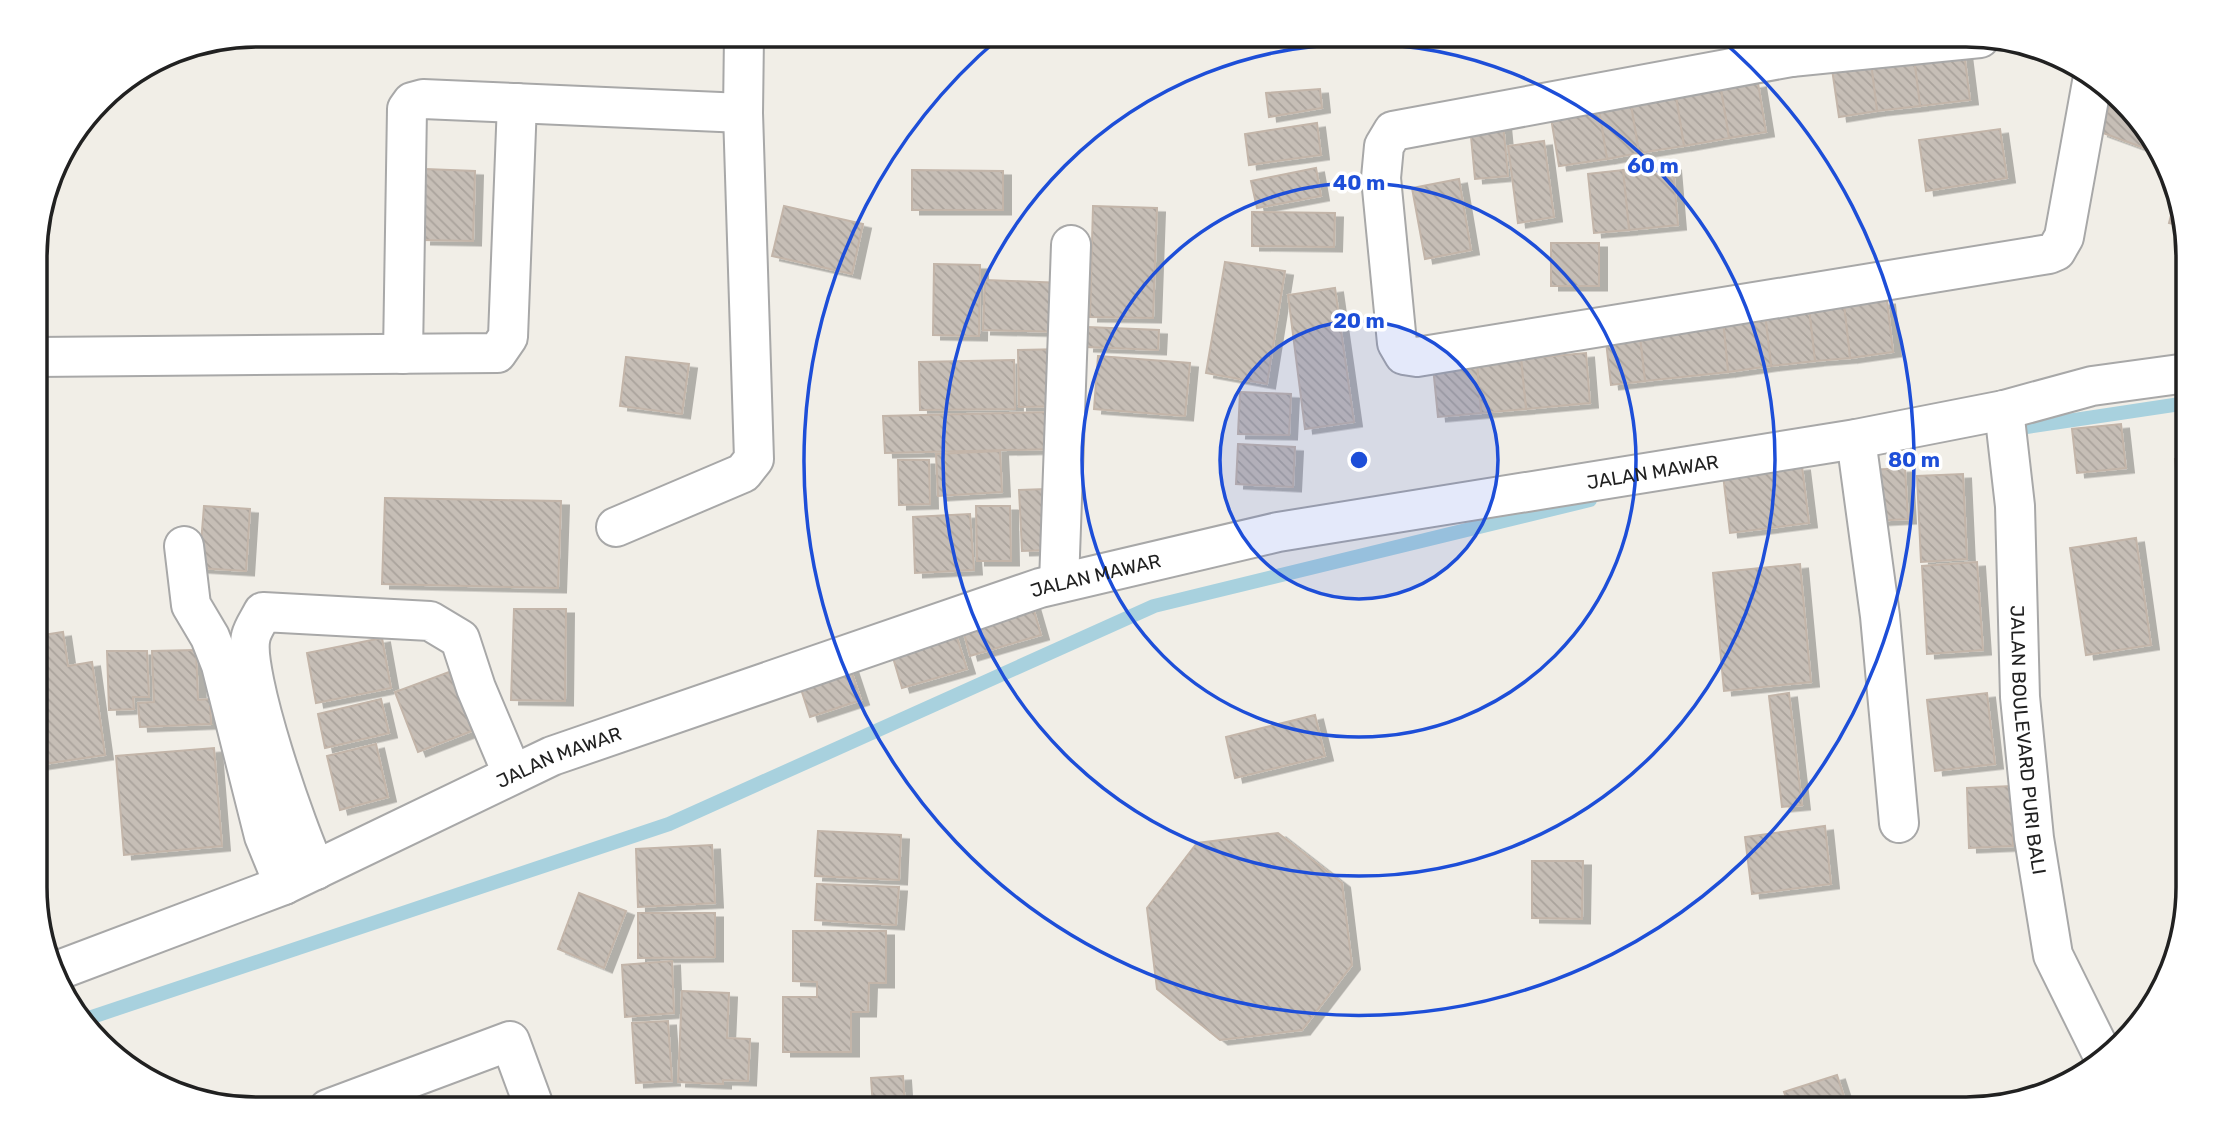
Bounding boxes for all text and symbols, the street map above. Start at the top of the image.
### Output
text: 60 m [1627,153,1679,178]
text: 40 m [1333,170,1385,195]
text: 20 m [1333,308,1385,333]
text: 80 m [1888,447,1940,472]
centre of rings [1347,448,1371,472]
street label: JALAN MAWAR [1585,450,1720,494]
street label: JALAN MAWAR [1027,549,1163,602]
street label: JALAN BOULEVARD PURI BALI [2006,605,2051,876]
street label: JALAN MAWAR [493,721,624,793]

